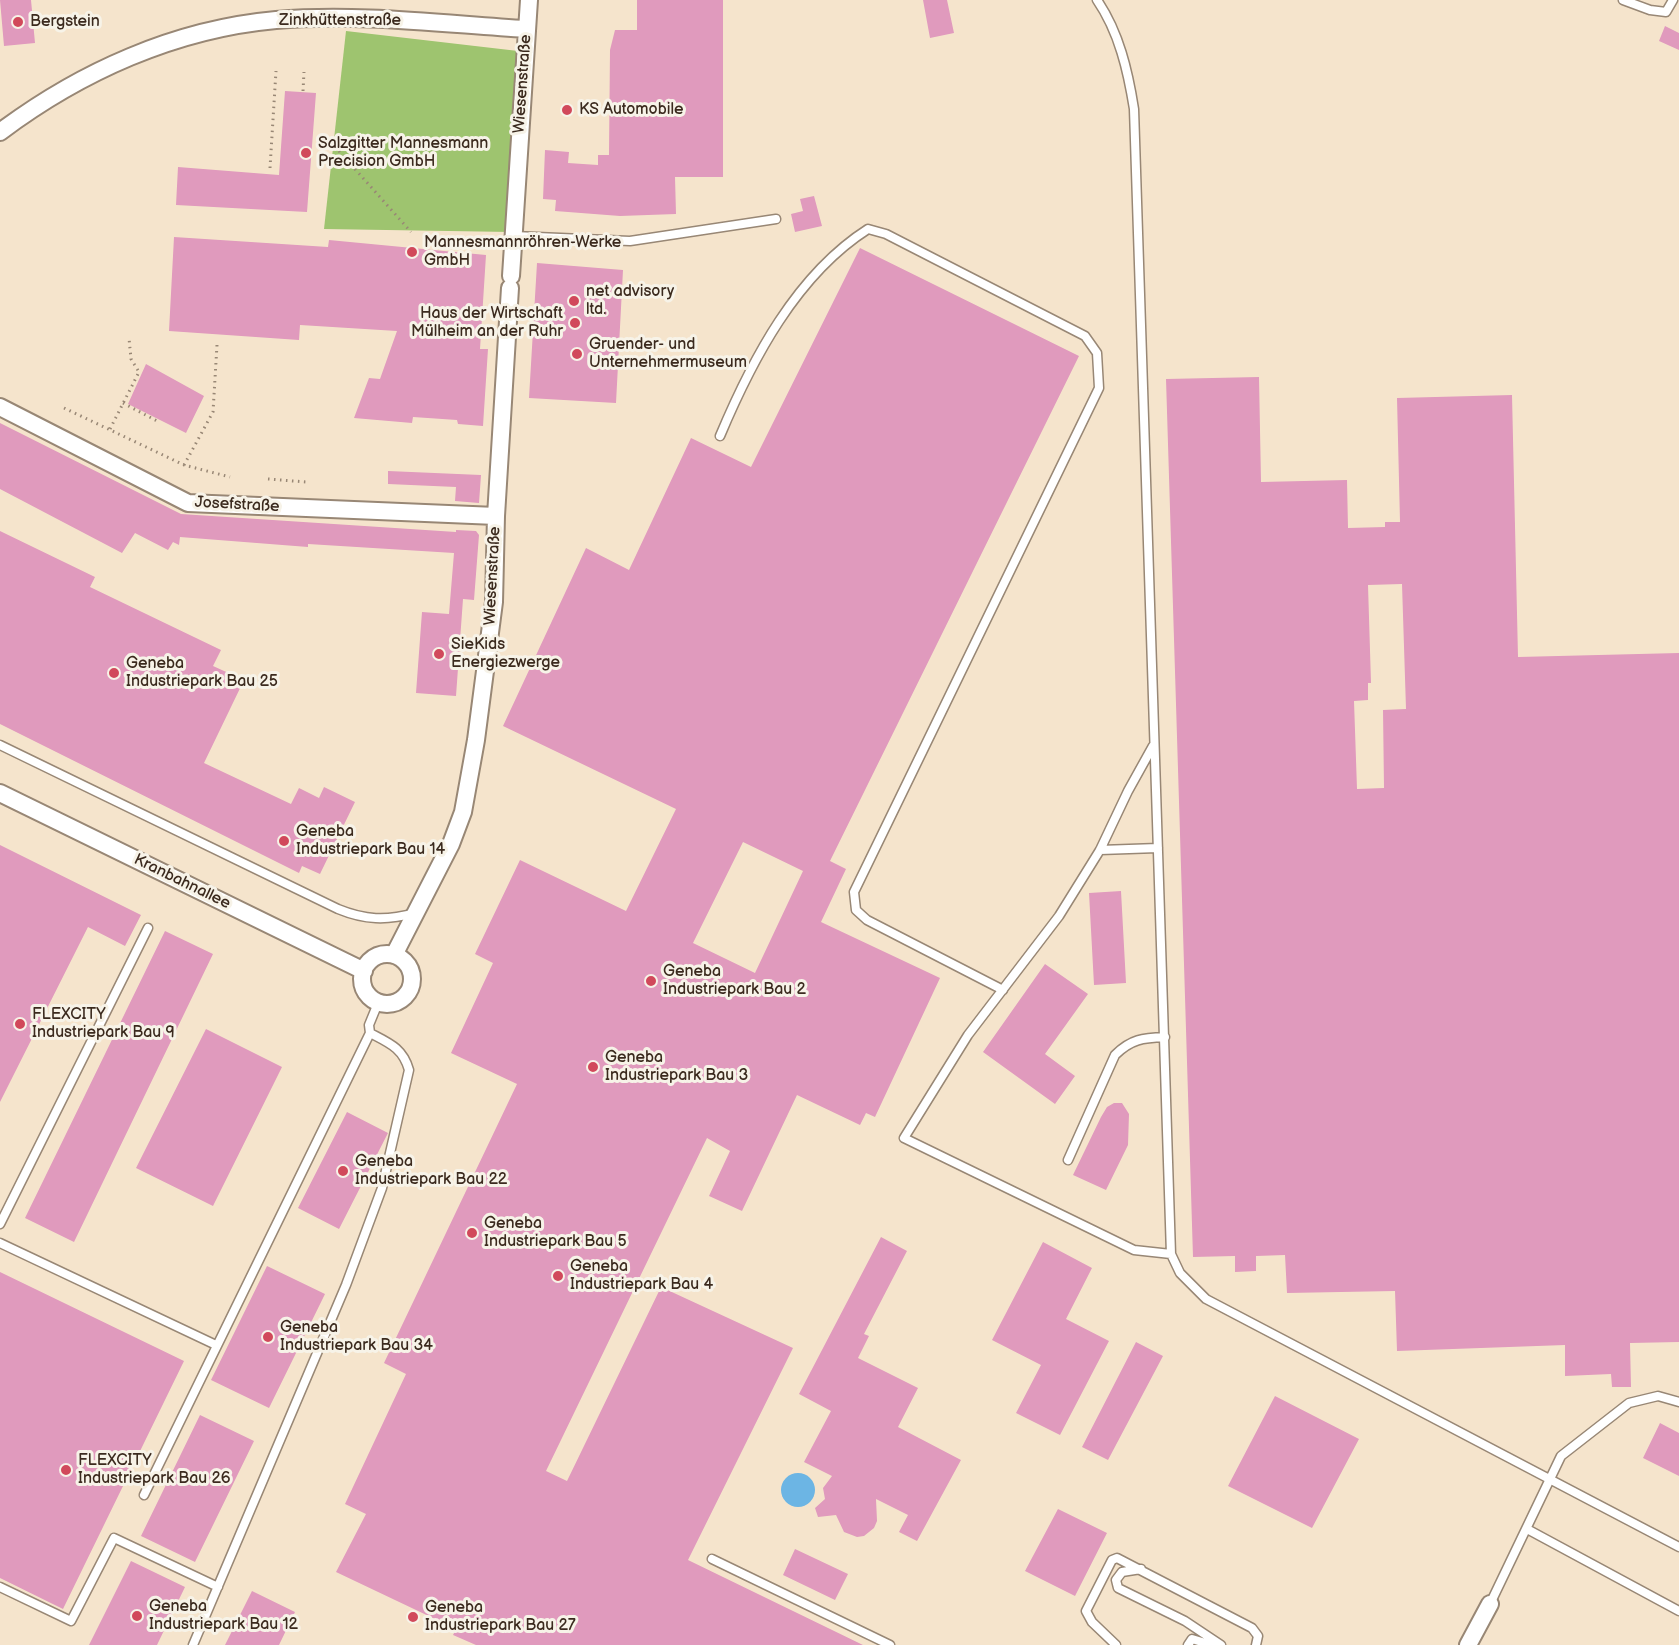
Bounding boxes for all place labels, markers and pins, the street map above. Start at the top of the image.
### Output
place label: Bergstein [30,12,100,32]
marker: Bergstein [11,15,25,29]
place label: KS Automobile [579,100,683,120]
marker: KS Automobile [560,103,574,117]
place label: Salzgitter Mannesmann Precision GmbH [318,134,488,172]
marker: Salzgitter Mannesmann Precision GmbH [299,146,313,160]
place label: Mannesmannröhren-Werke GmbH [424,233,621,271]
marker: Mannesmannröhren-Werke GmbH [405,245,419,259]
place label: net advisory ltd. [586,282,674,320]
marker: net advisory ltd. [567,294,581,308]
place label: Haus der Wirtschaft Mülheim an der Ruhr [411,304,563,342]
marker: Haus der Wirtschaft Mülheim an der Ruhr [568,316,582,330]
place label: Gruender- und Unternehmermuseum [589,335,747,373]
marker: Gruender- und Unternehmermuseum [570,347,584,361]
place label: SieKids Energiezwerge [451,635,560,673]
marker: SieKids Energiezwerge [432,647,446,661]
place label: Geneba Industriepark Bau 25 [126,654,278,692]
marker: Geneba Industriepark Bau 25 [107,666,121,680]
place label: Geneba Industriepark Bau 14 [296,822,445,860]
marker: Geneba Industriepark Bau 14 [277,834,291,848]
place label: Geneba Industriepark Bau 2 [663,962,806,1000]
marker: Geneba Industriepark Bau 2 [644,974,658,988]
place label: FLEXCITY Industriepark Bau 9 [32,1005,175,1043]
marker: FLEXCITY Industriepark Bau 9 [13,1017,27,1031]
place label: Geneba Industriepark Bau 3 [605,1048,748,1086]
marker: Geneba Industriepark Bau 3 [586,1060,600,1074]
place label: Geneba Industriepark Bau 22 [355,1152,507,1190]
marker: Geneba Industriepark Bau 22 [336,1164,350,1178]
place label: Geneba Industriepark Bau 5 [484,1214,627,1252]
marker: Geneba Industriepark Bau 5 [465,1226,479,1240]
place label: Geneba Industriepark Bau 4 [570,1257,713,1295]
marker: Geneba Industriepark Bau 4 [551,1269,565,1283]
place label: Geneba Industriepark Bau 34 [280,1318,433,1356]
marker: Geneba Industriepark Bau 34 [261,1330,275,1344]
place label: FLEXCITY Industriepark Bau 26 [78,1451,231,1489]
marker: FLEXCITY Industriepark Bau 26 [59,1463,73,1477]
place label: Geneba Industriepark Bau 12 [149,1597,298,1635]
place label: Geneba Industriepark Bau 27 [425,1598,576,1636]
marker: Geneba Industriepark Bau 12 [130,1609,144,1623]
marker: Geneba Industriepark Bau 27 [406,1610,420,1624]

